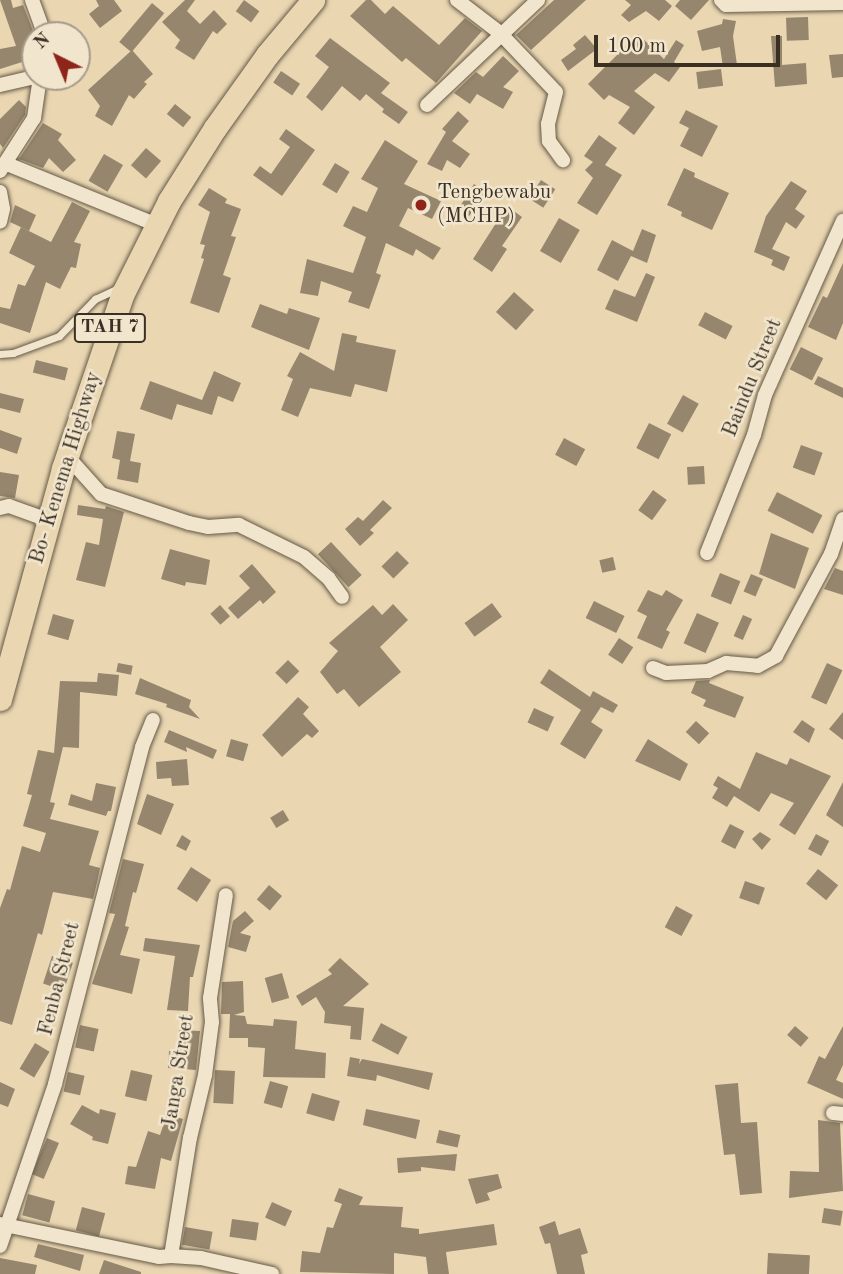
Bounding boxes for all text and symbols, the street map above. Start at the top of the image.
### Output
north arrow [21,21,91,91]
scale bar [598,21,784,65]
text: N [31,30,54,54]
text: 100 m [607,36,666,57]
place label: Tengbewabu (MCHP) [437,180,551,230]
marker: Tengbewabu (MCHP) [411,195,431,215]
road number: TAH 7 [73,312,147,344]
street label: Baindu Street [718,315,788,441]
street label: Bo- Kenema Highway [25,369,107,567]
street label: Fenba Street [34,920,86,1038]
street label: Janga Street [157,1013,201,1131]

